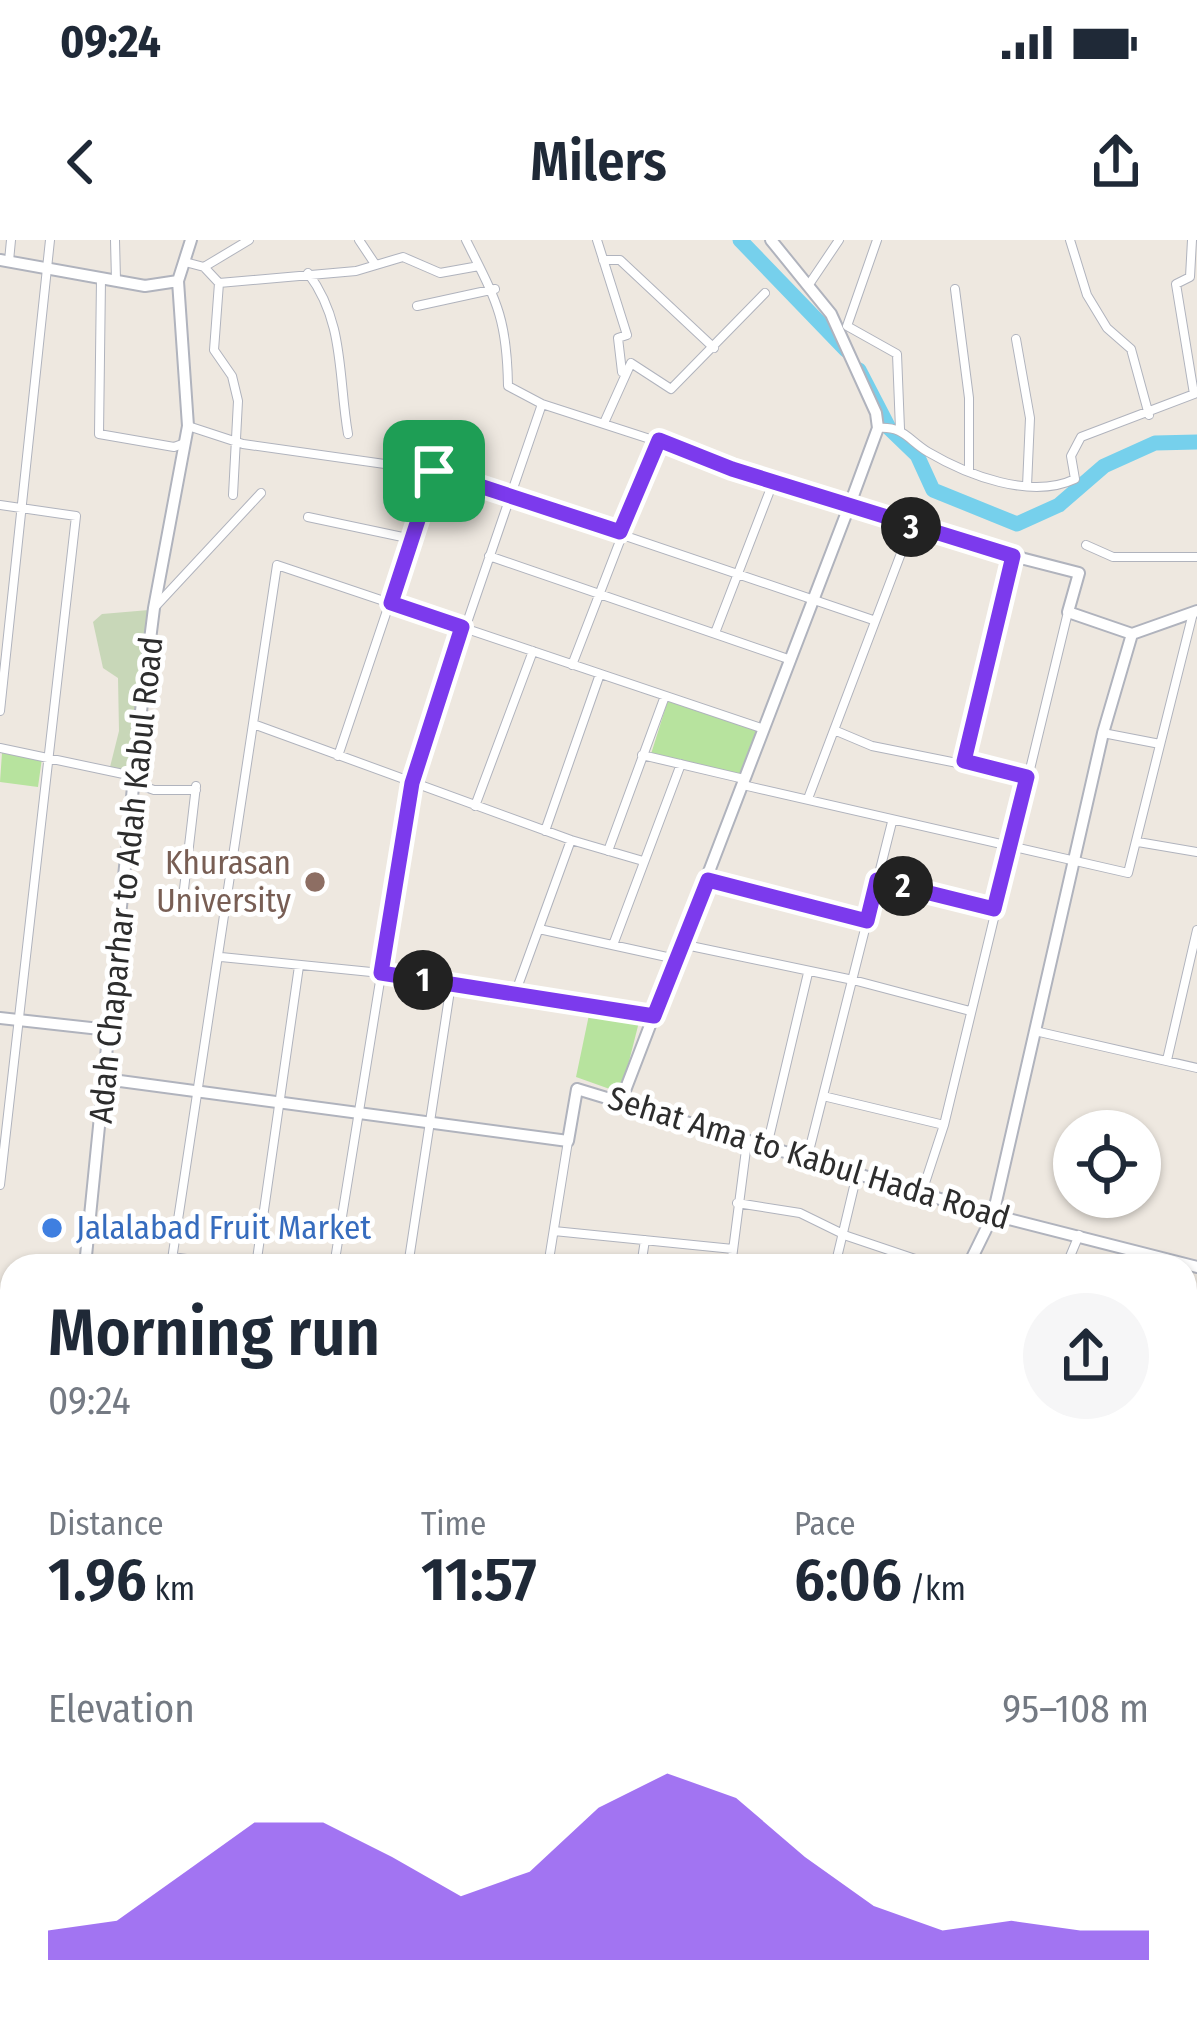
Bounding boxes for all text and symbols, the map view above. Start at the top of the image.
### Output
text: 09:24 [60,15,161,69]
icon: back [48,129,114,195]
icon: share [1083,129,1149,195]
text: Milers [530,130,667,194]
pin [383,420,485,522]
icon: arrive [401,438,467,504]
pin: 3 [881,497,941,557]
text: 3 [903,507,919,547]
street label: Adah Chaparhar to Adah Kabul Road [81,635,171,1125]
place label: Khurasan University [156,843,291,921]
pin: 2 [873,856,933,916]
text: 2 [895,866,911,906]
marker: Khurasan University [302,869,328,895]
pin: 1 [393,950,453,1010]
text: 1 [416,960,430,1000]
street label: Sehat Ama to Kabul Hada Road [603,1078,1015,1238]
map controls [1053,1110,1161,1218]
button: locate [1053,1110,1161,1218]
place label: Jalalabad Fruit Market [76,1208,371,1248]
marker: Jalalabad Fruit Market [39,1215,65,1241]
text: Morning run [48,1293,380,1372]
button: share [1023,1293,1149,1419]
text: 09:24 [48,1378,131,1424]
text: Distance [48,1504,164,1544]
text: Time [421,1504,486,1544]
text: Pace [794,1504,856,1544]
text: 1.96 [48,1544,147,1616]
text: 11:57 [421,1544,537,1616]
text: 6:06 [794,1544,902,1616]
text: km [147,1569,195,1609]
text: /km [902,1569,966,1609]
text: Elevation [48,1686,195,1732]
text: 95–108 m [1002,1686,1149,1732]

